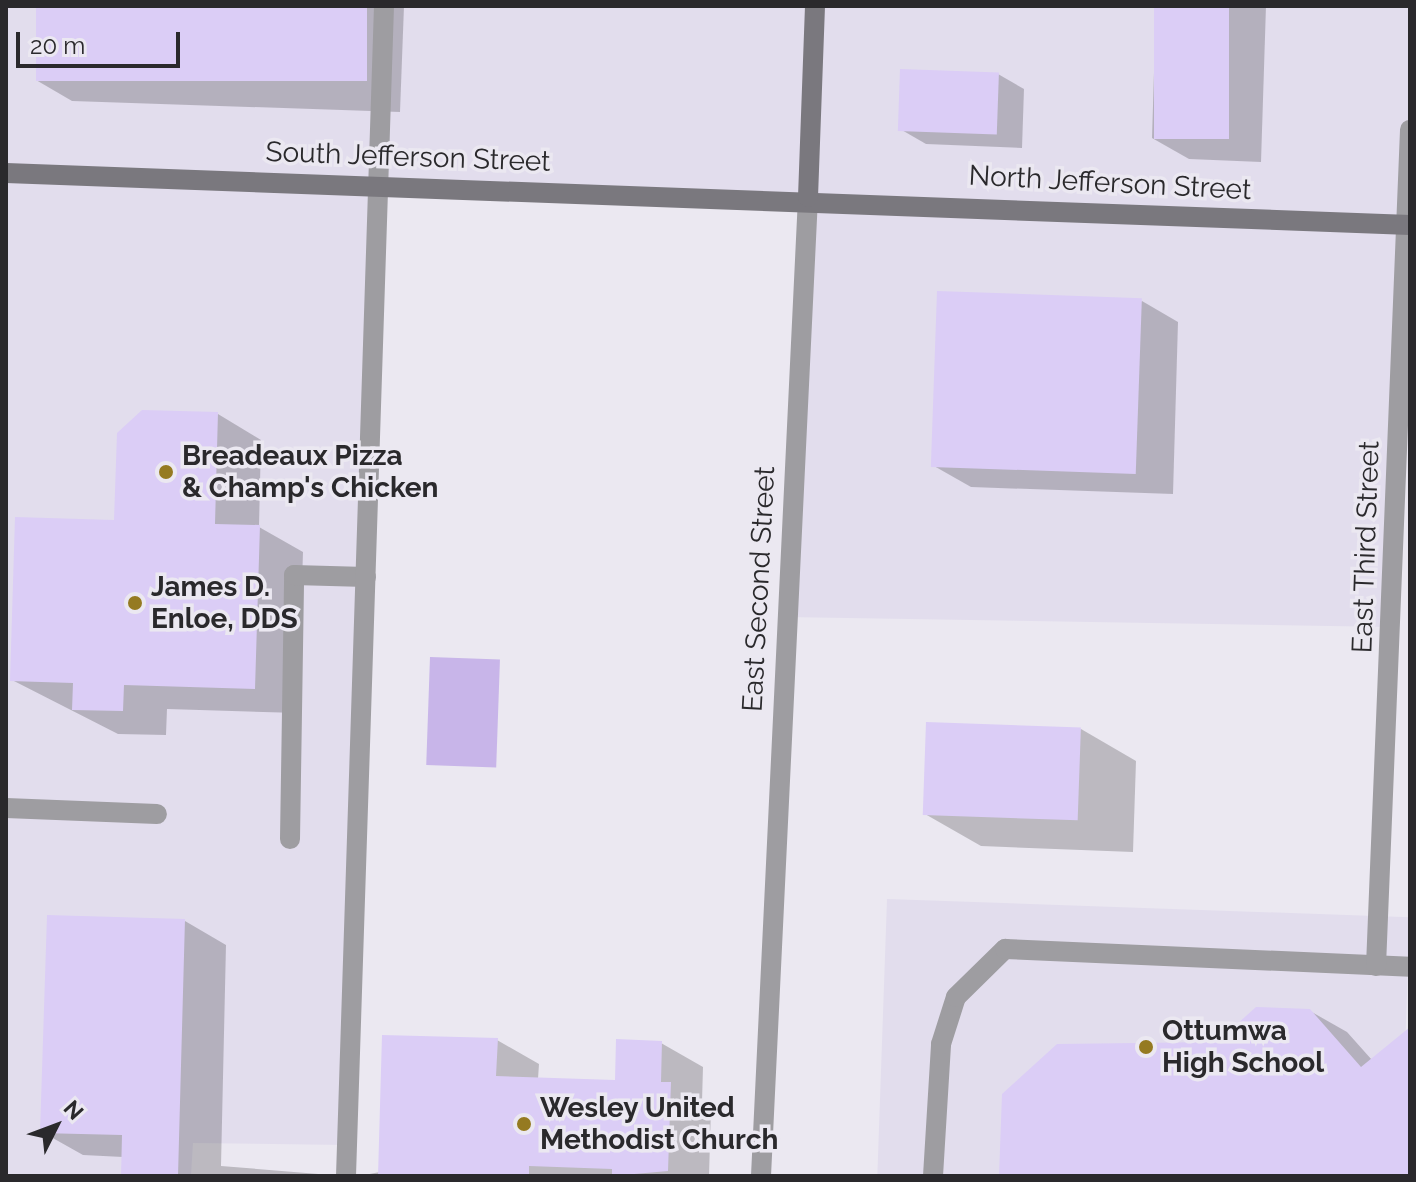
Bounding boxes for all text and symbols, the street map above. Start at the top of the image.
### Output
scale bar [20,16,184,66]
text: 20 m [30,31,85,60]
street label: South Jefferson Street [264,135,552,179]
street label: North Jefferson Street [968,159,1252,207]
place label: Breadeaux Pizza & Champ's Chicken [182,439,439,505]
street label: East Third Street [1345,440,1387,654]
marker: Breadeaux Pizza & Champ's Chicken [157,463,175,481]
street label: East Second Street [736,465,782,713]
place label: James D. Enloe, DDS [151,570,298,636]
marker: James D. Enloe, DDS [126,594,144,612]
place label: Ottumwa High School [1162,1014,1324,1080]
marker: Ottumwa High School [1137,1038,1155,1056]
north arrow [16,1086,96,1166]
place label: Wesley United Methodist Church [540,1091,778,1157]
text: N [59,1095,89,1125]
marker: Wesley United Methodist Church [515,1115,533,1133]

